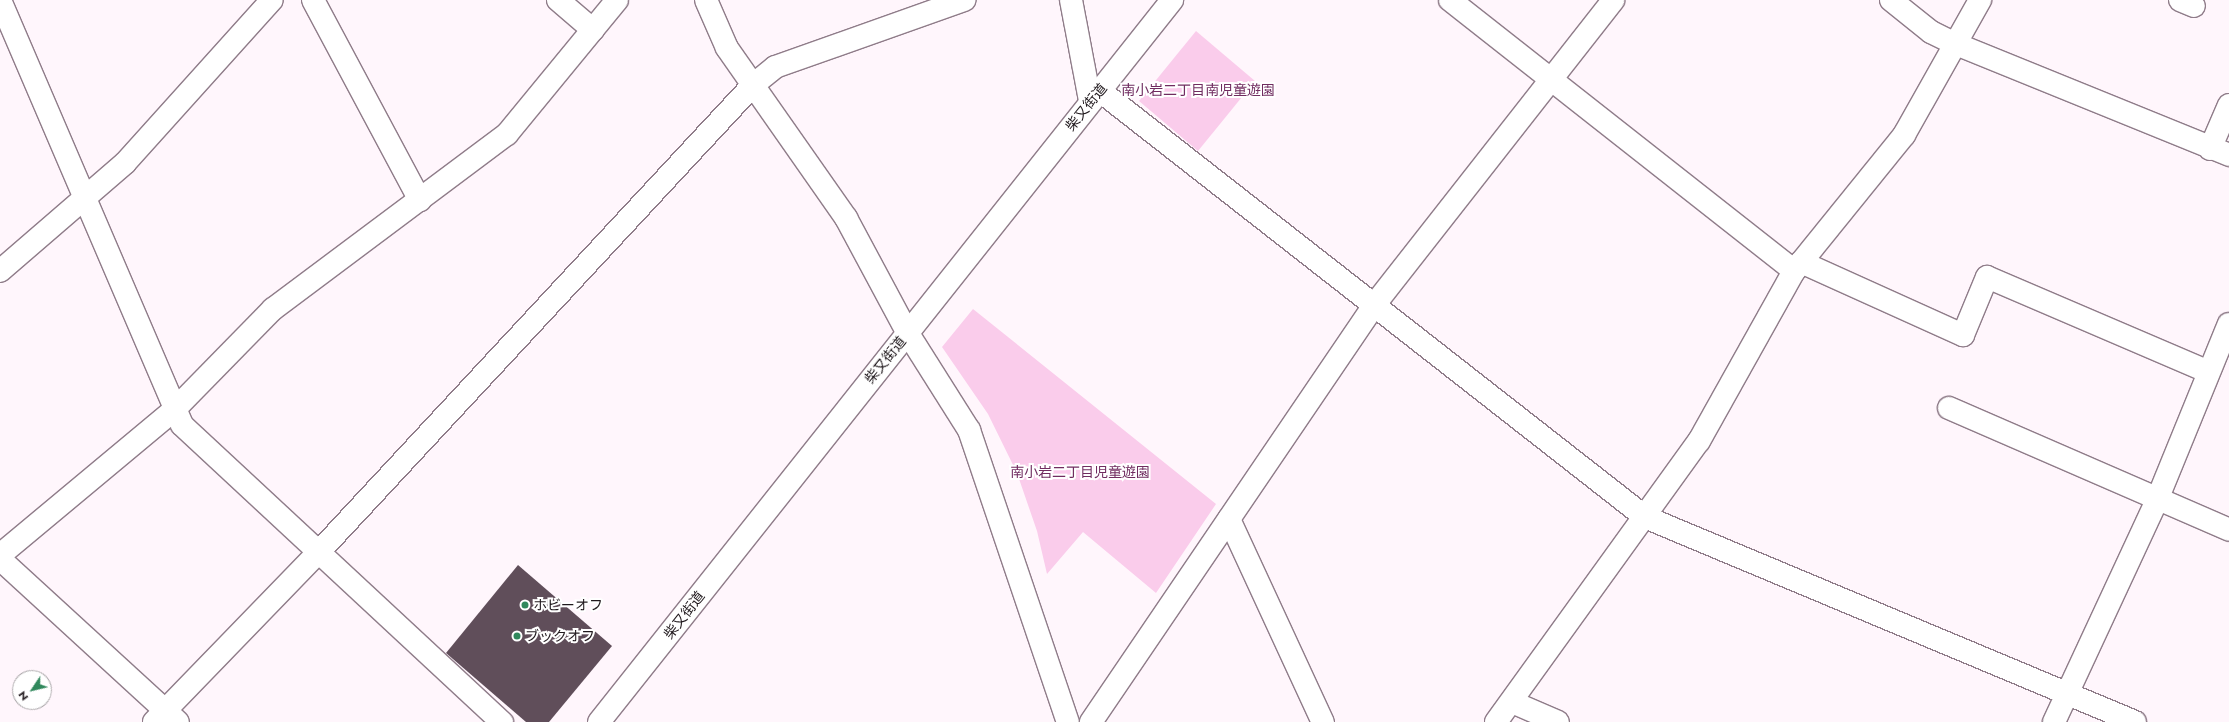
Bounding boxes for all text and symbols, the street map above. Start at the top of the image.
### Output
street label: 柴又街道 [1062,80,1110,134]
park label: 南小岩二丁目南児童遊園 [1121,82,1275,98]
street label: 柴又街道 [861,333,909,387]
park label: 南小岩二丁目児童遊園 [1010,464,1150,480]
street label: 柴又街道 [660,588,708,642]
place label: ホビーオフ [533,597,603,613]
marker: ホビーオフ [520,600,530,610]
place label: ブックオフ [525,628,595,644]
marker: ブックオフ [512,631,522,641]
north arrow [12,670,52,710]
text: N [14,688,32,704]

